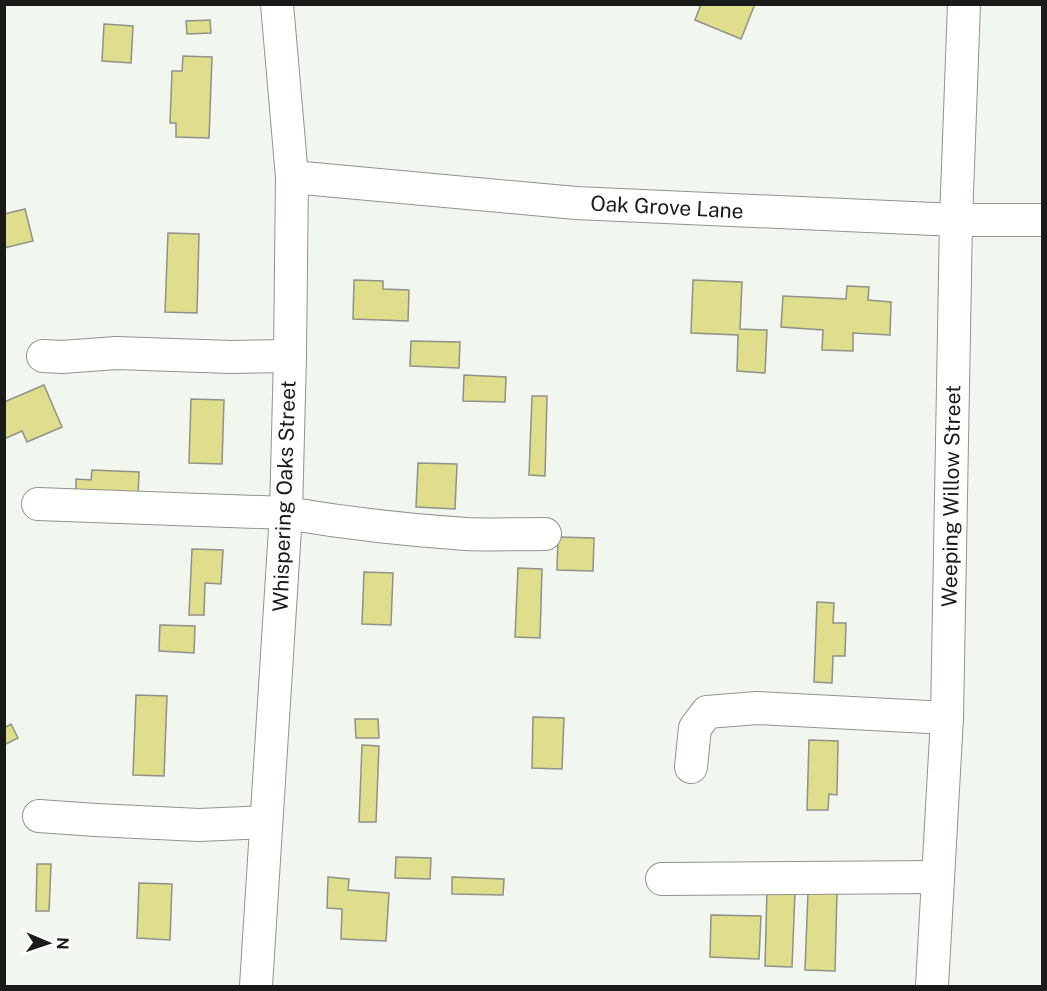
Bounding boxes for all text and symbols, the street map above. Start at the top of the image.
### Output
street label: Oak Grove Lane [590,191,744,223]
street label: Whispering Oaks Street [267,380,301,612]
street label: Weeping Willow Street [937,385,965,607]
north arrow [18,913,78,973]
text: N [53,937,72,950]

